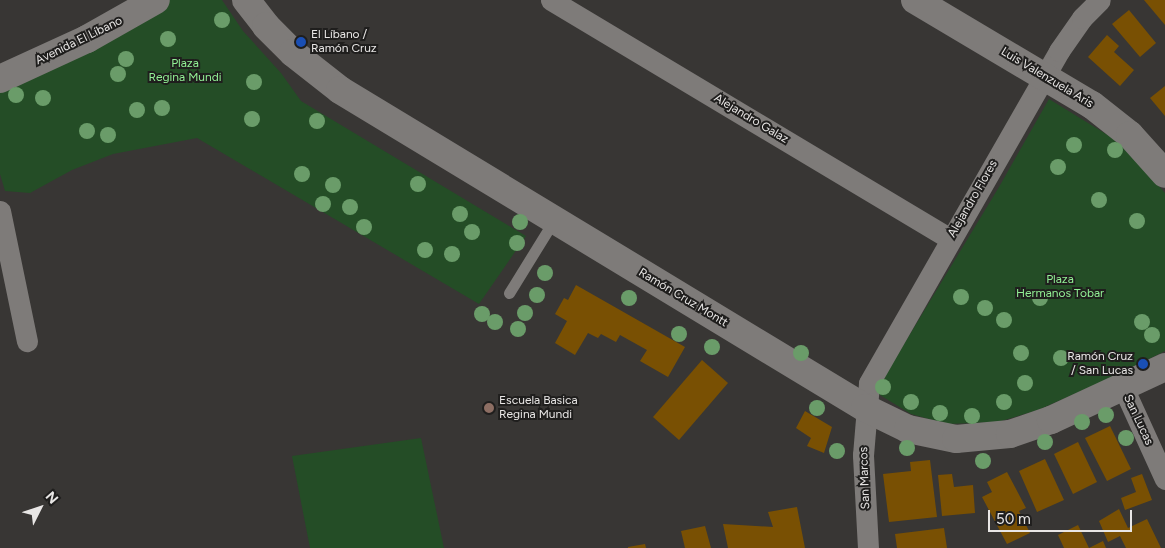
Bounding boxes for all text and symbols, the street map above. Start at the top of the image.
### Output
street label: Avenida El Líbano [33,14,125,68]
place label: El Líbano / Ramón Cruz [311,28,377,56]
marker: El Líbano / Ramón Cruz [295,36,307,48]
street label: Luis Valenzuela Aris [998,45,1096,111]
park label: Plaza Regina Mundi [148,57,222,85]
street label: Alejandro Galaz [711,91,791,147]
street label: Alejandro Flores [945,158,1001,240]
street label: Ramón Cruz Montt [636,266,730,330]
park label: Plaza Hermanos Tobar [1016,273,1104,301]
place label: Ramón Cruz / San Lucas [1067,350,1133,378]
marker: Ramón Cruz / San Lucas [1137,358,1149,370]
street label: San Lucas [1120,392,1156,448]
place label: Escuela Basica Regina Mundi [499,394,578,422]
marker: Escuela Basica Regina Mundi [483,402,495,414]
street label: San Marcos [857,447,873,509]
north arrow [15,483,65,533]
text: N [42,488,62,507]
scale bar [990,500,1134,532]
text: 50 m [996,510,1031,528]

